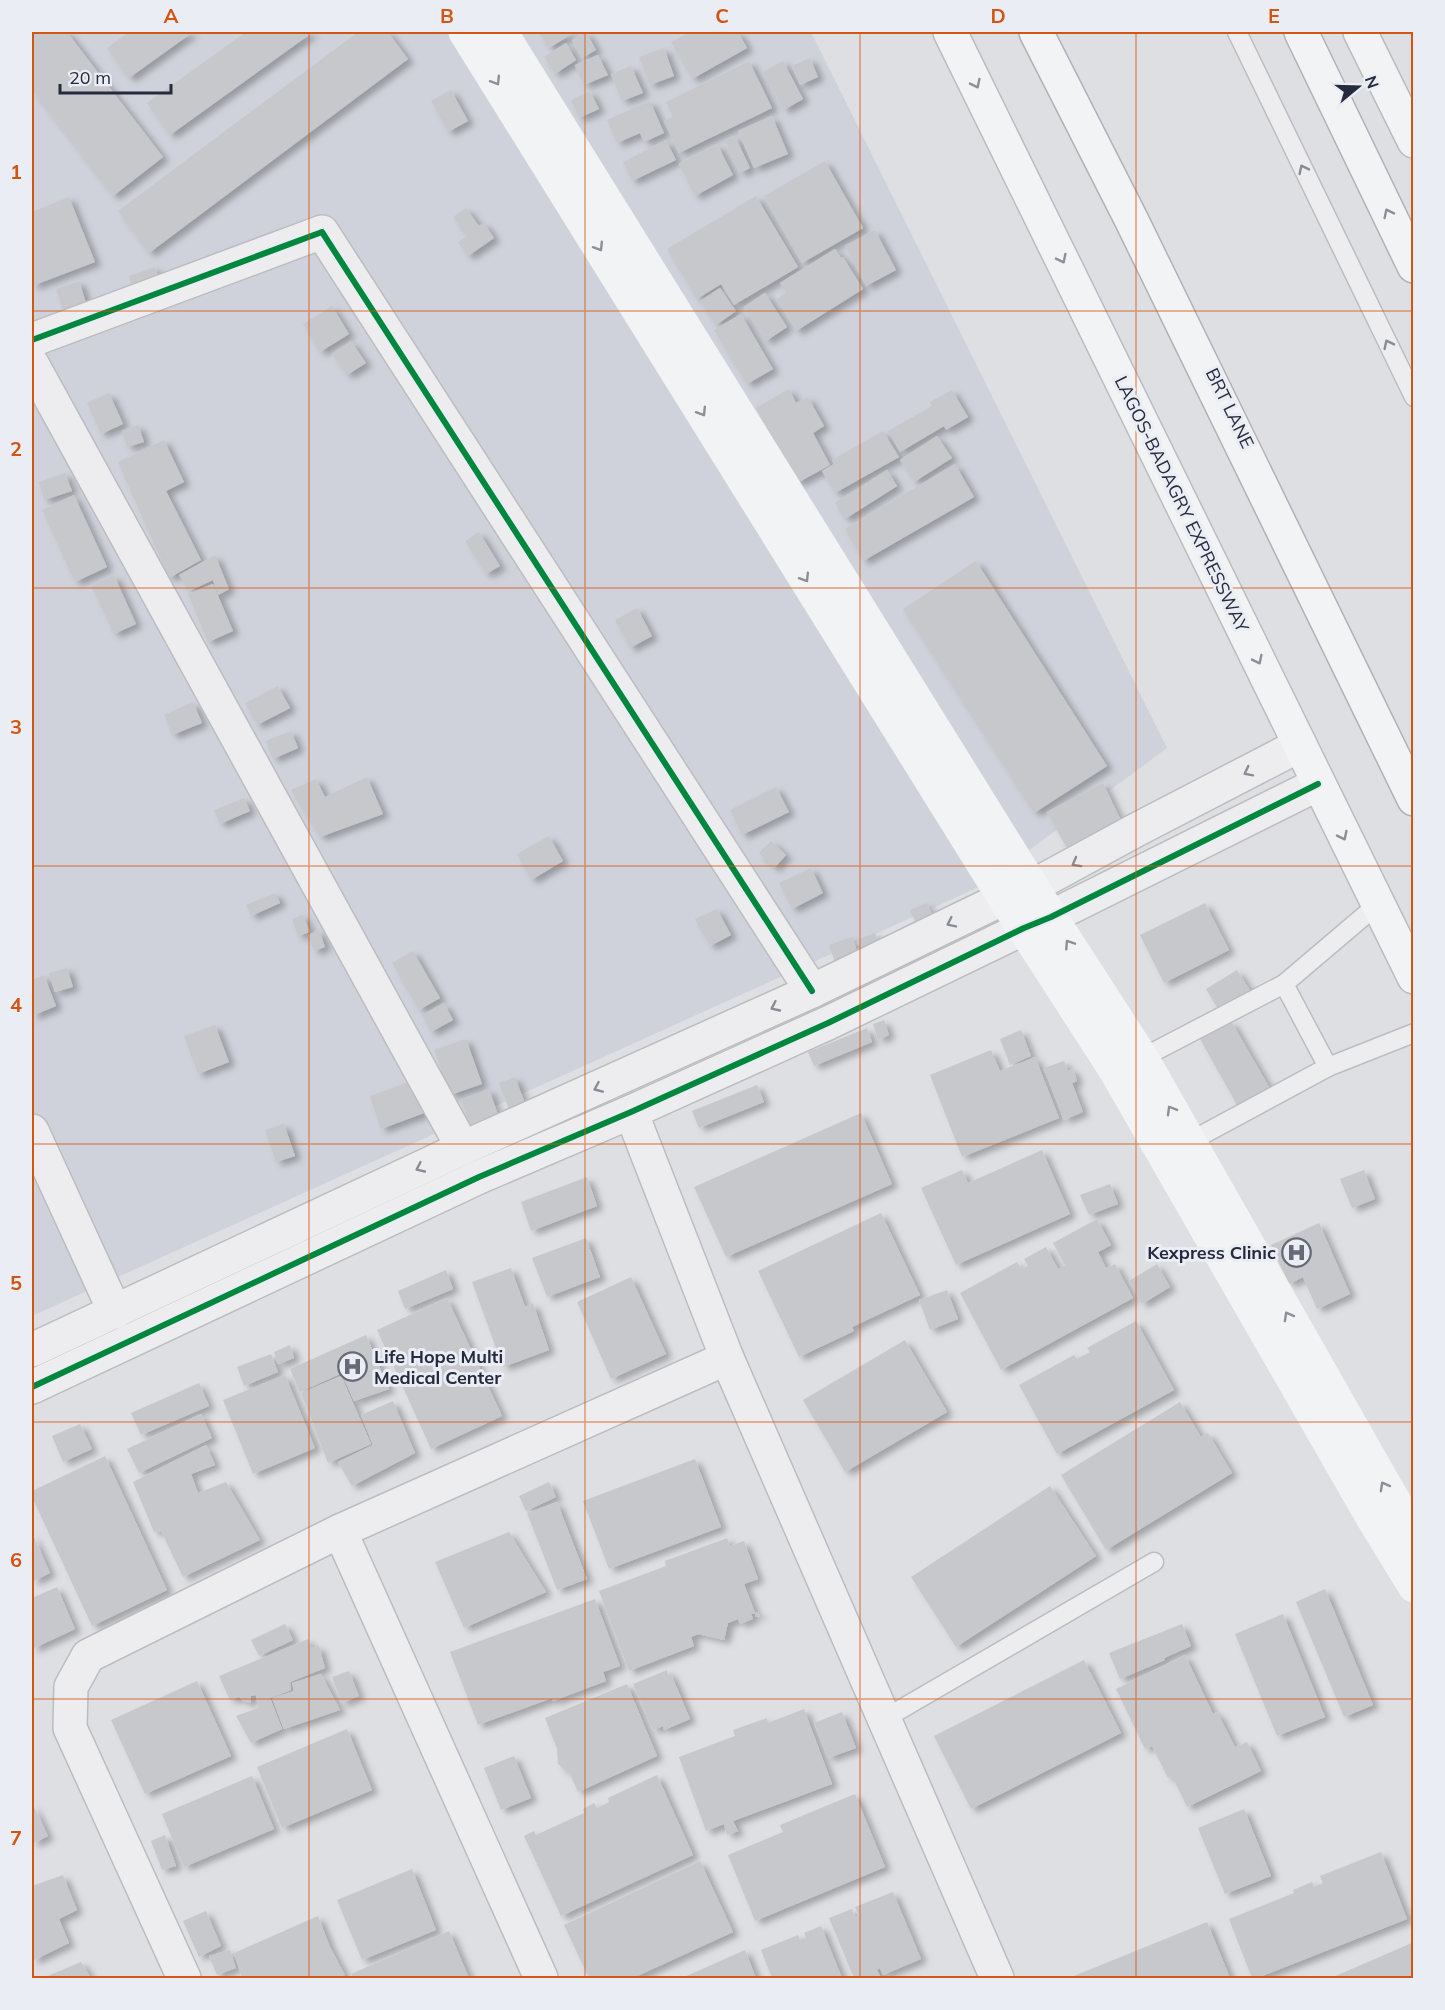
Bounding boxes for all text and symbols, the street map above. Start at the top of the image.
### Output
text: A [164,3,179,28]
text: B [440,3,454,28]
text: C [715,3,729,28]
text: D [990,3,1006,28]
text: E [1268,3,1280,28]
scale bar [60,57,171,95]
north arrow [1328,57,1388,117]
text: 20 m [69,66,111,89]
text: N [1361,73,1384,91]
one-way arrow [488,75,500,85]
one-way arrow [968,78,980,89]
text: 1 [10,159,22,184]
one-way arrow [1299,164,1310,175]
one-way arrow [1384,209,1396,220]
one-way arrow [591,241,603,251]
one-way arrow [1054,253,1066,264]
one-way arrow [1384,340,1395,351]
street label: BRT LANE [1201,364,1259,452]
street label: LAGOS-BADAGRY EXPRESSWAY [1110,372,1255,637]
one-way arrow [694,406,706,416]
text: 2 [10,436,22,461]
one-way arrow [797,572,809,582]
one-way arrow [1251,654,1263,665]
text: 3 [10,714,22,739]
one-way arrow [1243,764,1254,776]
one-way arrow [1336,829,1348,840]
one-way arrow [1071,856,1082,867]
one-way arrow [947,916,958,928]
one-way arrow [1064,940,1076,950]
text: 4 [10,992,22,1017]
one-way arrow [771,1000,782,1012]
one-way arrow [593,1081,604,1093]
one-way arrow [1167,1106,1179,1116]
one-way arrow [416,1161,427,1173]
hospital icon: Kexpress Clinic [1281,1236,1313,1268]
place label: Kexpress Clinic [1147,1241,1276,1264]
text: 5 [10,1270,22,1295]
one-way arrow [1284,1312,1295,1322]
place label: Life Hope Multi Medical Center [374,1345,503,1389]
hospital icon: Life Hope Multi Medical Center [337,1350,369,1382]
one-way arrow [1380,1482,1391,1492]
text: 6 [10,1547,22,1572]
text: 7 [10,1825,22,1850]

